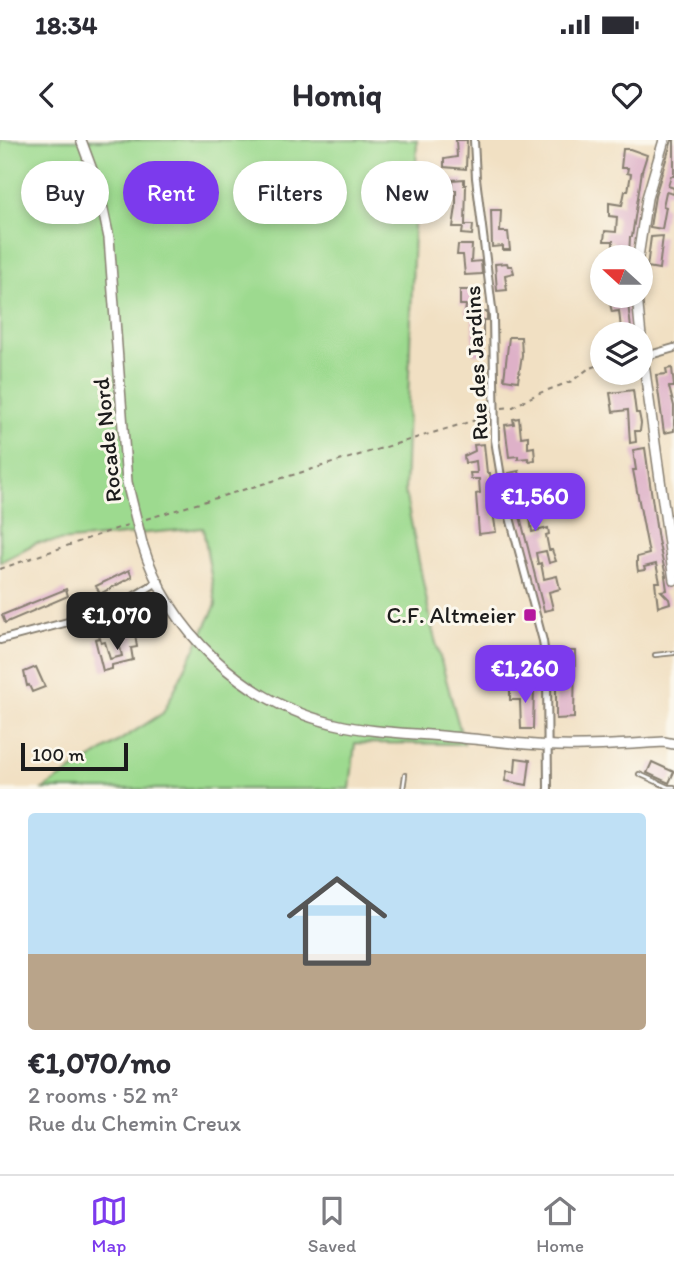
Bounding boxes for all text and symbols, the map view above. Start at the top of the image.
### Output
text: 18:34 [35,9,97,41]
icon: back [28,76,66,114]
text: Homiq [292,76,382,114]
icon: heart [608,76,646,114]
chip: Buy [21,161,109,224]
chip: Rent [123,161,219,224]
chip: Filters [233,161,347,224]
chip: New [361,161,453,224]
north arrow [590,245,653,308]
map controls [590,245,653,385]
street label: Rue des Jardins [458,285,494,441]
button: layers [590,322,653,385]
street label: Rocade Nord [86,376,127,504]
pin: €1,560 [478,474,592,533]
text: €1,560 [501,482,569,510]
pin: €1,070 [60,592,174,652]
text: €1,070 [83,601,152,629]
place label: C.F. Altmeier [387,601,516,629]
marker: C.F. Altmeier [522,607,538,623]
pin: €1,260 [468,645,582,705]
text: €1,260 [491,654,559,682]
scale bar [21,740,128,772]
text: 100 m [32,743,84,766]
icon: home [274,858,400,984]
text: €1,070/mo [28,1044,171,1081]
text: 2 rooms · 52 m² [28,1081,178,1109]
text: Rue du Chemin Creux [28,1109,241,1137]
tab: Map [90,1192,128,1257]
tab: Saved [308,1192,356,1257]
tab: Home [536,1192,584,1257]

